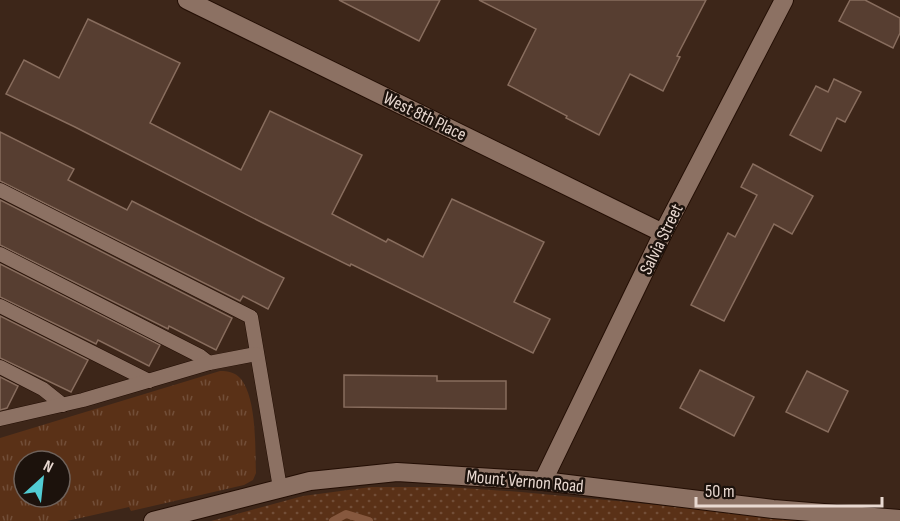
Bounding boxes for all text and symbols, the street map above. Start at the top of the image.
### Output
street label: West 8th Place [380,87,470,146]
street label: Salvia Street [635,200,688,278]
north arrow [12,449,72,509]
text: N [40,457,56,477]
street label: Mount Vernon Road [465,466,584,497]
scale bar [696,470,882,508]
text: 50 m [705,481,735,502]

